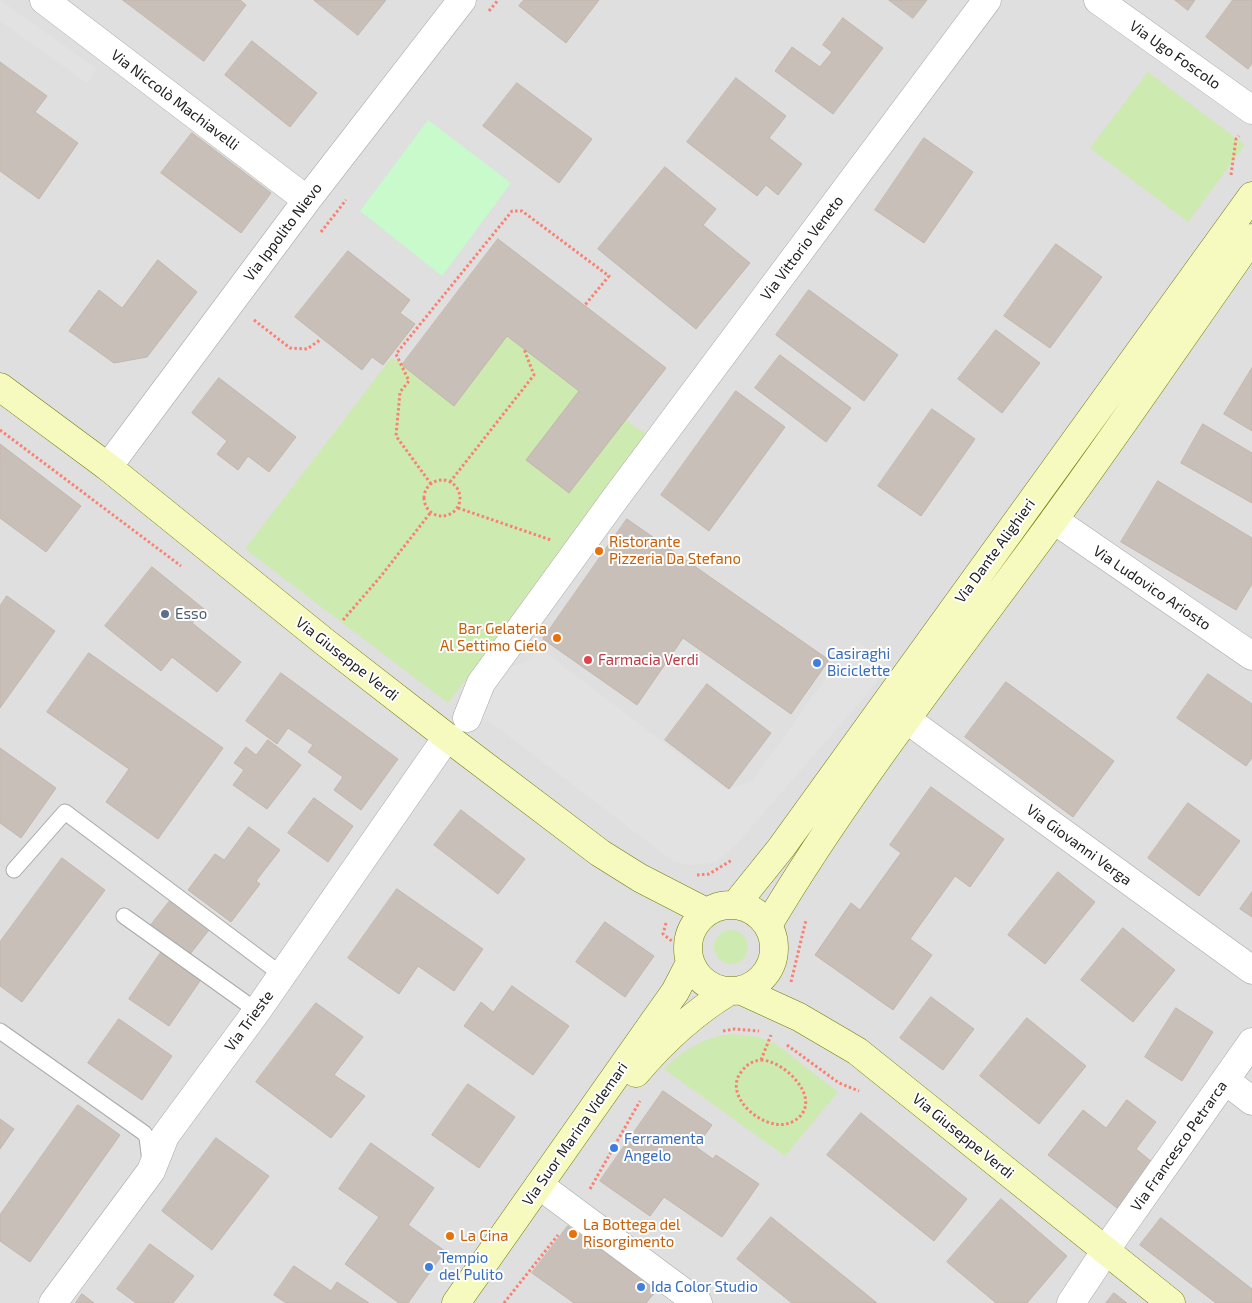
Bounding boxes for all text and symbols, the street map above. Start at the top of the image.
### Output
street label: Via Ugo Foscolo [1126,17,1224,93]
street label: Via Niccolò Machiavelli [107,46,243,154]
street label: Via Ippolito Nievo [240,179,326,285]
street label: Via Vittorio Veneto [757,192,847,304]
street label: Via Dante Alighieri [951,495,1039,607]
place label: Ristorante Pizzeria Da Stefano [609,533,741,568]
street label: Via Ludovico Ariosto [1090,542,1214,634]
marker: Ristorante Pizzeria Da Stefano [593,545,605,557]
place label: Esso [175,605,207,623]
marker: Esso [159,608,171,620]
street label: Via Giuseppe Verdi [292,613,402,705]
place label: Bar Gelateria Al Settimo Cielo [440,620,547,655]
marker: Bar Gelateria Al Settimo Cielo [551,632,563,644]
place label: Casiraghi Biciclette [827,645,890,680]
place label: Farmacia Verdi [598,651,699,669]
marker: Farmacia Verdi [582,654,594,666]
marker: Casiraghi Biciclette [811,657,823,669]
street label: Via Giovanni Verga [1023,801,1135,889]
street label: Via Trieste [221,987,277,1055]
street label: Via Suor Marina Videmari [518,1059,632,1209]
street label: Via Francesco Petrarca [1127,1077,1231,1215]
street label: Via Giuseppe Verdi [909,1090,1017,1182]
place label: Ferramenta Angelo [624,1130,704,1165]
marker: Ferramenta Angelo [608,1142,620,1154]
place label: La Bottega del Risorgimento [583,1216,681,1251]
place label: La Cina [460,1227,509,1245]
marker: La Bottega del Risorgimento [567,1228,579,1240]
marker: La Cina [444,1230,456,1242]
place label: Tempio del Pulito [439,1249,503,1284]
marker: Tempio del Pulito [423,1261,435,1273]
place label: Ida Color Studio [651,1278,758,1296]
marker: Ida Color Studio [635,1281,647,1293]

